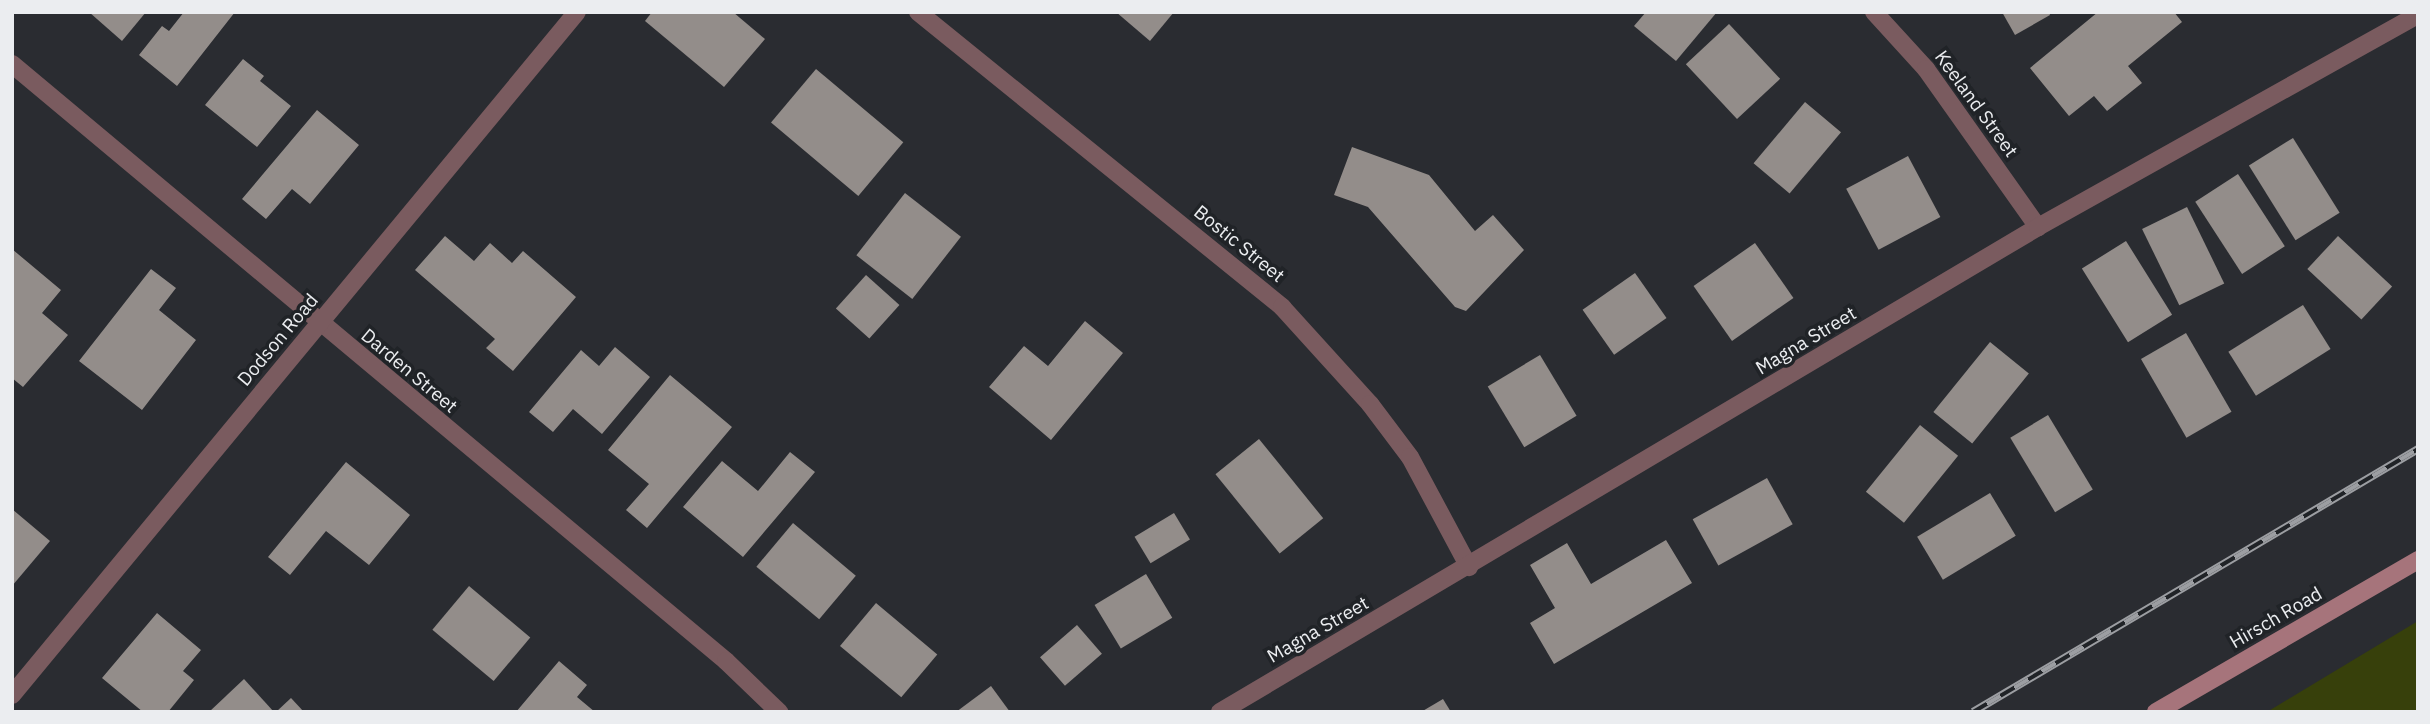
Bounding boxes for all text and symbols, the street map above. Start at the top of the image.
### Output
street label: Keeland Street [1930,46,2022,162]
street label: Bostic Street [1189,201,1289,287]
street label: Dodson Road [233,289,323,391]
street label: Magna Street [1752,302,1860,380]
street label: Darden Street [356,324,462,418]
street label: Hirsch Road [2226,582,2326,654]
street label: Magna Street [1263,592,1373,668]

